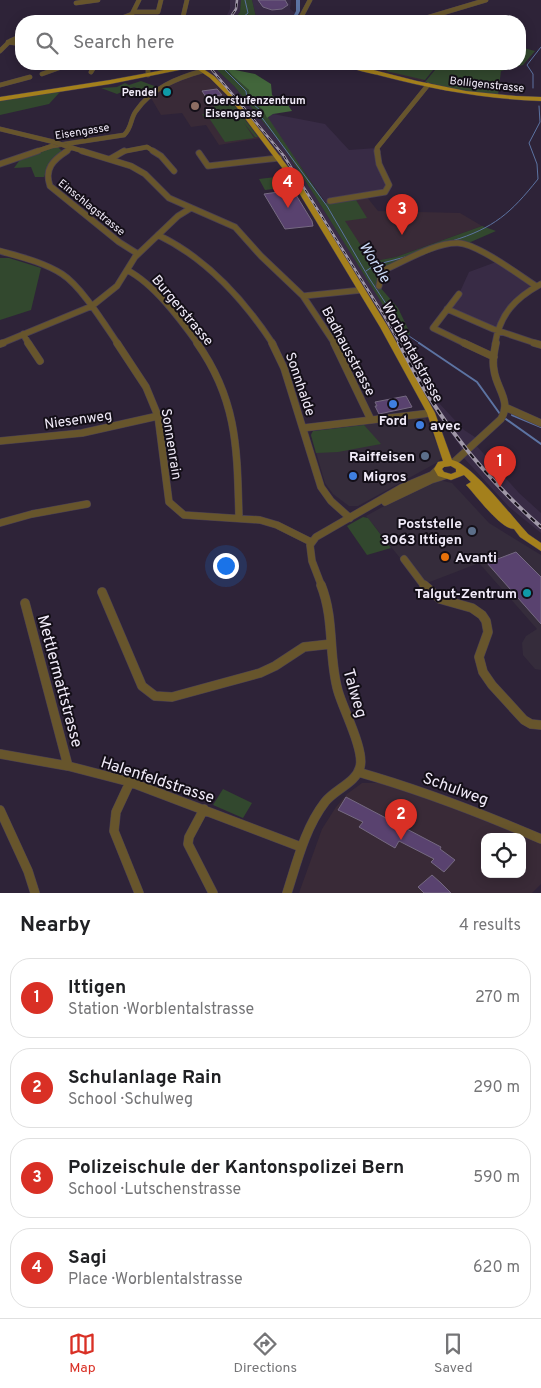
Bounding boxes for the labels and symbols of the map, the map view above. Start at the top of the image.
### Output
street label: Bolligenstrasse [449,74,525,96]
place label: Pendel [122,86,157,100]
marker: Pendel [161,86,173,98]
place label: Oberstufenzentrum Eisengasse [205,94,306,121]
marker: Oberstufenzentrum Eisengasse [189,100,201,112]
street label: Eisengasse [54,121,110,143]
pin: 4 [272,167,304,208]
street label: Einschlagstrasse [55,177,128,239]
pin: 3 [386,194,418,235]
water label: Worble [354,239,394,287]
street label: Burgerstrasse [147,272,216,350]
street label: Worblentalstrasse [377,300,446,406]
street label: Badhausstrasse [317,304,378,399]
street label: Sonnhalde [281,350,318,419]
marker: Ford [387,398,399,410]
street label: Niesenweg [43,407,113,434]
street label: Sonnenrain [157,407,185,481]
place label: Ford [379,413,407,430]
place label: avec [430,418,461,435]
marker: avec [414,419,426,431]
pin: 1 [484,446,516,487]
place label: Raiffeisen [349,449,415,466]
marker: Raiffeisen [419,450,431,462]
place label: Migros [363,469,407,486]
marker: Migros [347,470,359,482]
place label: Poststelle 3063 Ittigen [381,516,462,549]
marker: Poststelle 3063 Ittigen [466,525,478,537]
place label: Avanti [455,550,497,567]
marker: Avanti [439,551,451,563]
your location [213,553,239,579]
place label: Talgut-Zentrum [415,586,517,603]
marker: Talgut-Zentrum [521,587,533,599]
street label: Mettlermattstrasse [32,613,86,750]
street label: Talweg [338,667,371,720]
street label: Halenfeldstrasse [98,753,217,809]
street label: Schulweg [420,769,491,811]
pin: 2 [385,799,417,840]

